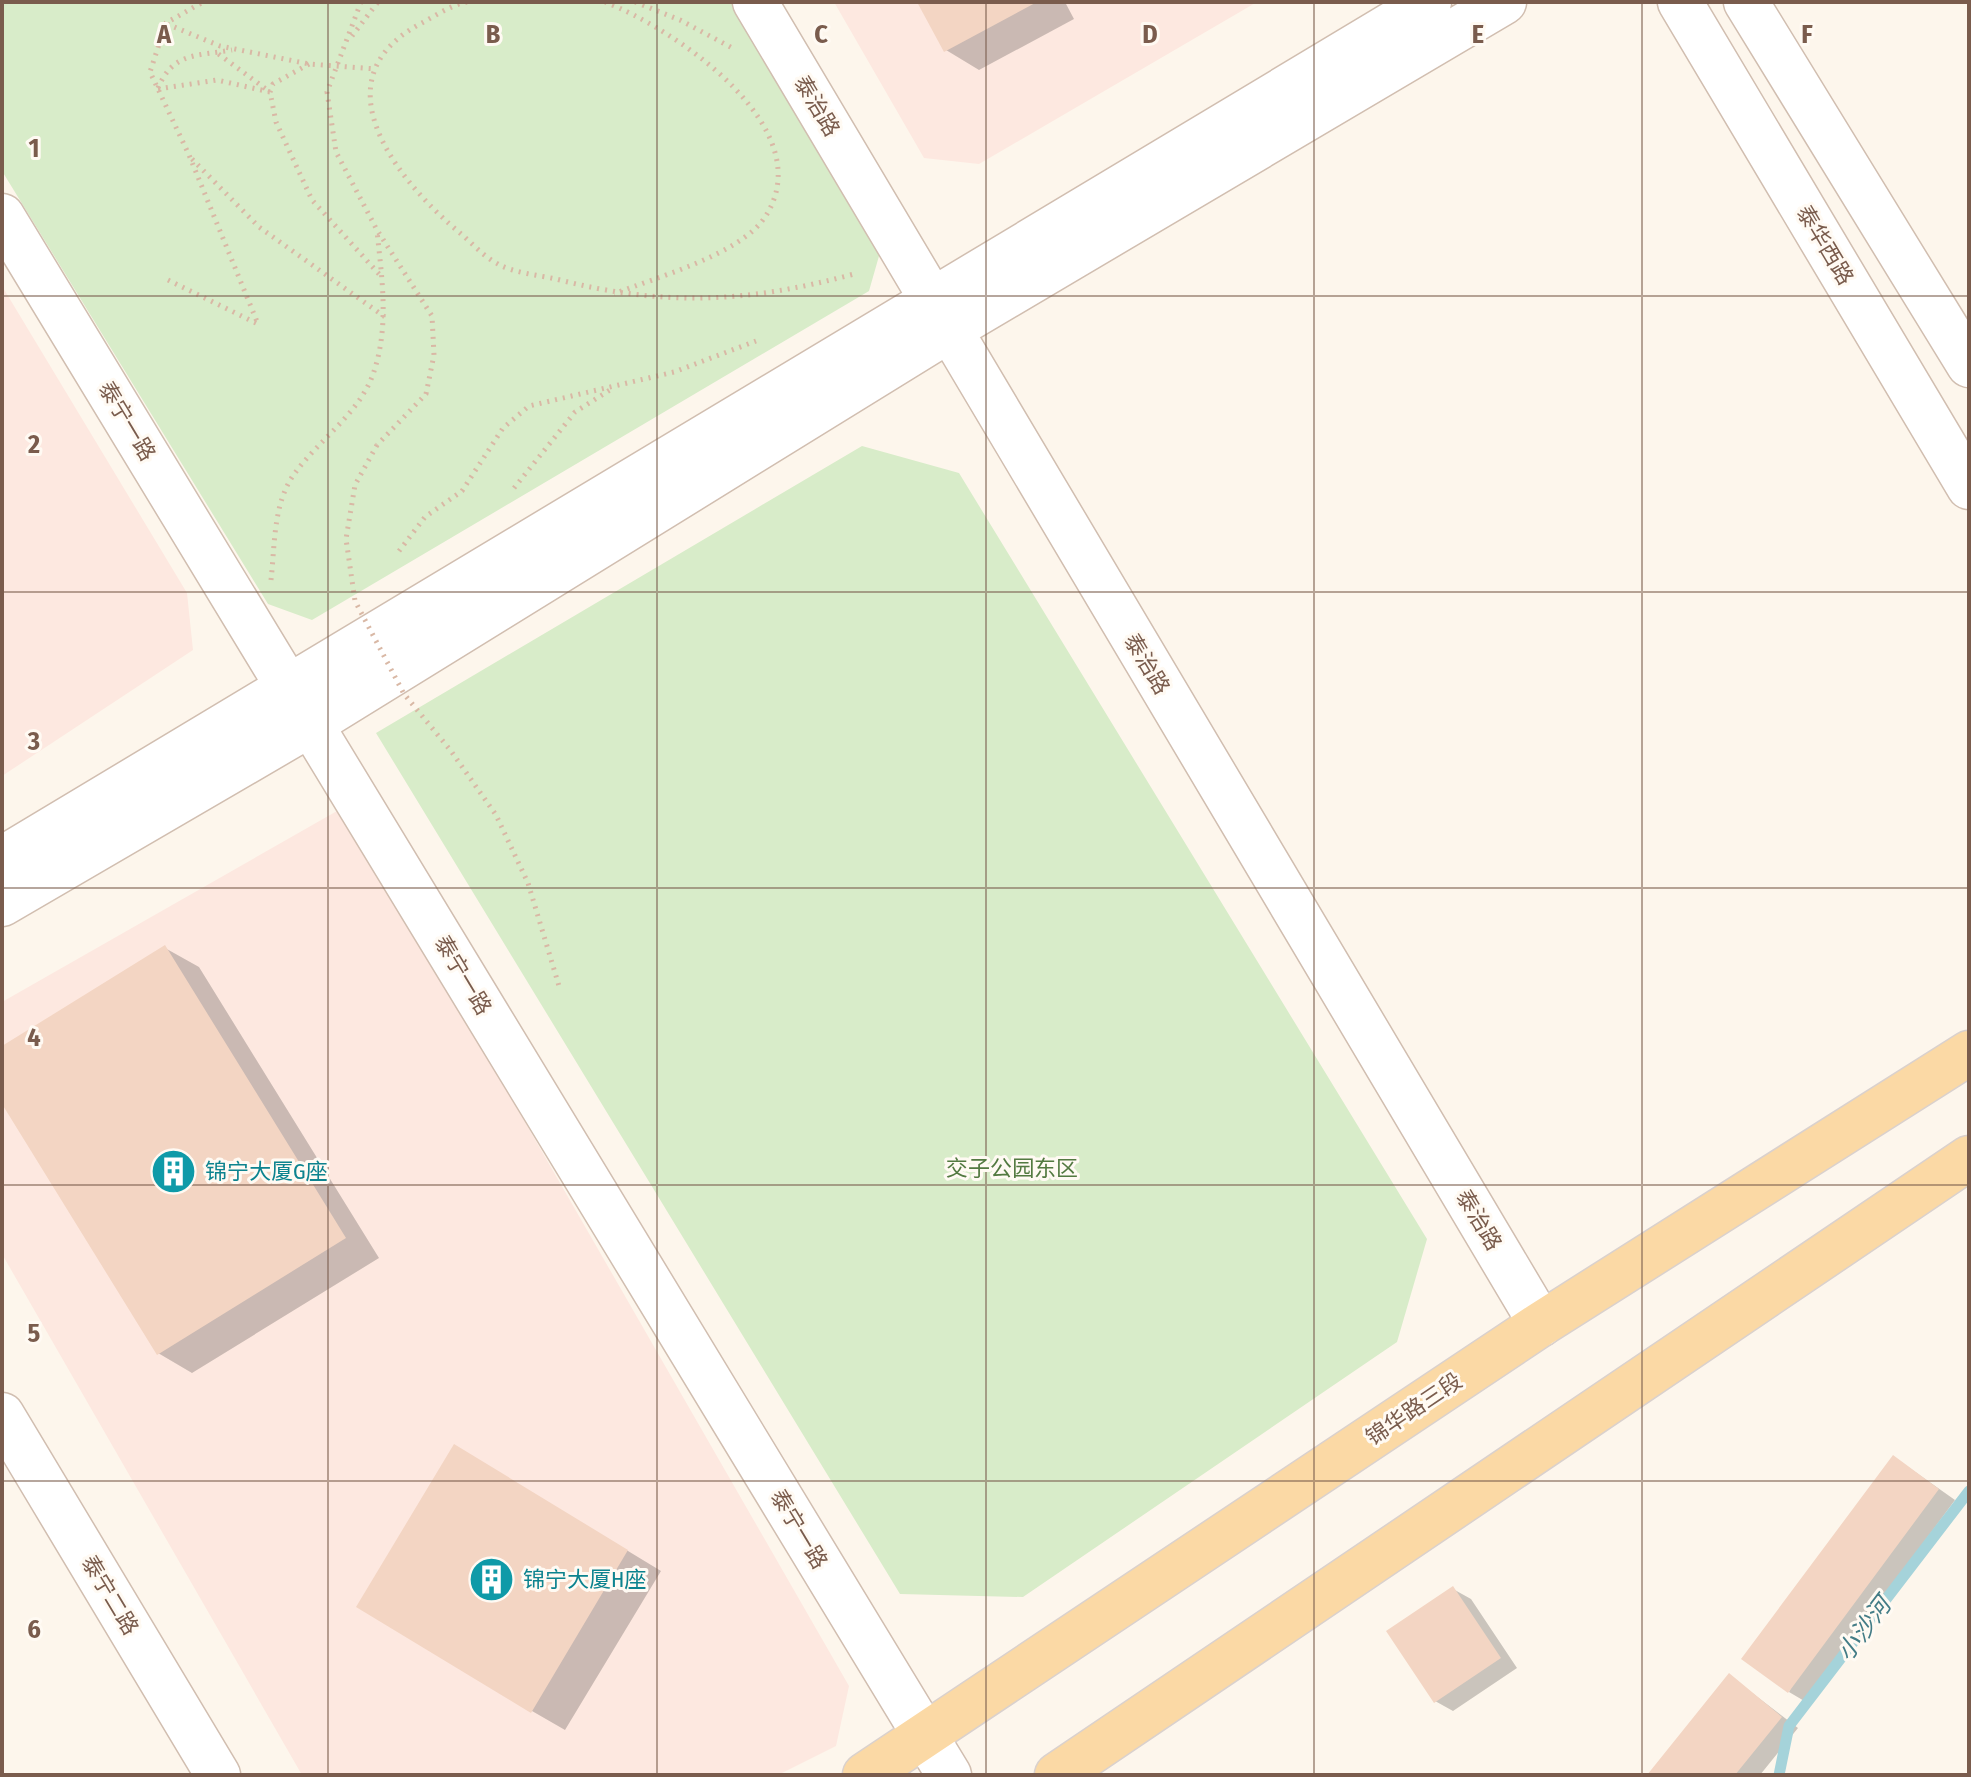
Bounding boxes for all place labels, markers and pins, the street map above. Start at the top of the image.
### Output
building icon: 锦宁大厦G座 [150,1147,198,1195]
place label: 锦宁大厦G座 [205,1158,328,1185]
building icon: 锦宁大厦H座 [468,1555,516,1603]
place label: 锦宁大厦H座 [523,1566,646,1593]

